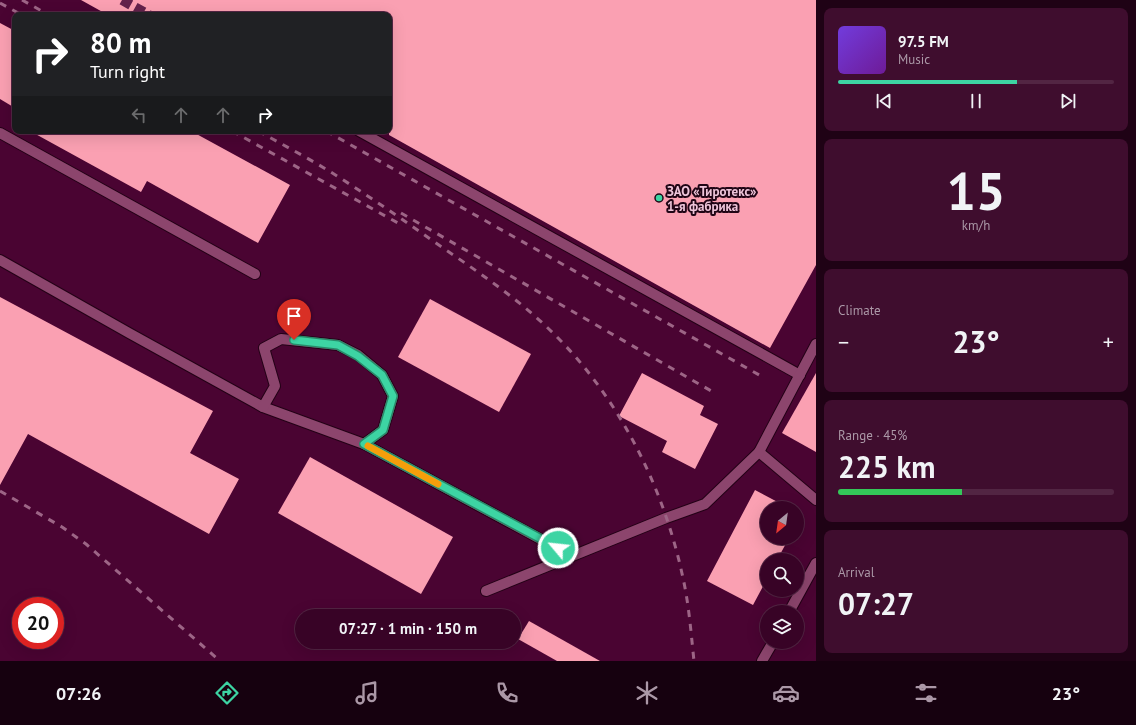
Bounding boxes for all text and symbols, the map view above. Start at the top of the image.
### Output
text: 80 m [90,24,151,61]
icon: right [24,28,76,80]
text: 97.5 FM [898,32,949,51]
text: Music [898,51,930,68]
text: Turn right [90,60,165,83]
icon: previous [873,90,895,112]
icon: pause [965,90,987,112]
icon: next [1057,90,1079,112]
icon: left [128,104,150,126]
icon: ahead [170,104,192,126]
icon: ahead [212,104,234,126]
icon: right [254,104,276,126]
text: 15 [947,157,1005,224]
place label: ЗАО «Тиротекс» 1-я фабрика [667,183,756,215]
marker: ЗАО «Тиротекс» 1-я фабрика [654,193,664,203]
text: km/h [962,217,990,234]
pin [277,299,311,340]
text: Climate [838,302,881,319]
icon: arrive [283,305,305,327]
text: 23° [952,322,1000,361]
text: − [838,328,849,356]
text: + [1103,328,1114,356]
text: Range · 45% [838,427,907,444]
text: 225 km [838,447,936,486]
north arrow [760,501,804,545]
map controls [760,501,804,649]
position arrow [537,527,579,569]
button: search [760,553,804,597]
text: Arrival [838,564,874,581]
text: 07:27 [838,584,914,623]
speed limit sign: 20 [12,597,64,649]
button: layers [760,605,804,649]
text: 07:27 · 1 min · 150 m [339,619,477,638]
icon: directions [213,679,241,707]
icon: music [353,679,381,707]
icon: phone [493,679,521,707]
icon: climate [633,679,661,707]
icon: car [772,679,800,707]
icon: filters [912,679,940,707]
text: 07:26 [56,682,102,705]
text: 23° [1052,682,1080,705]

